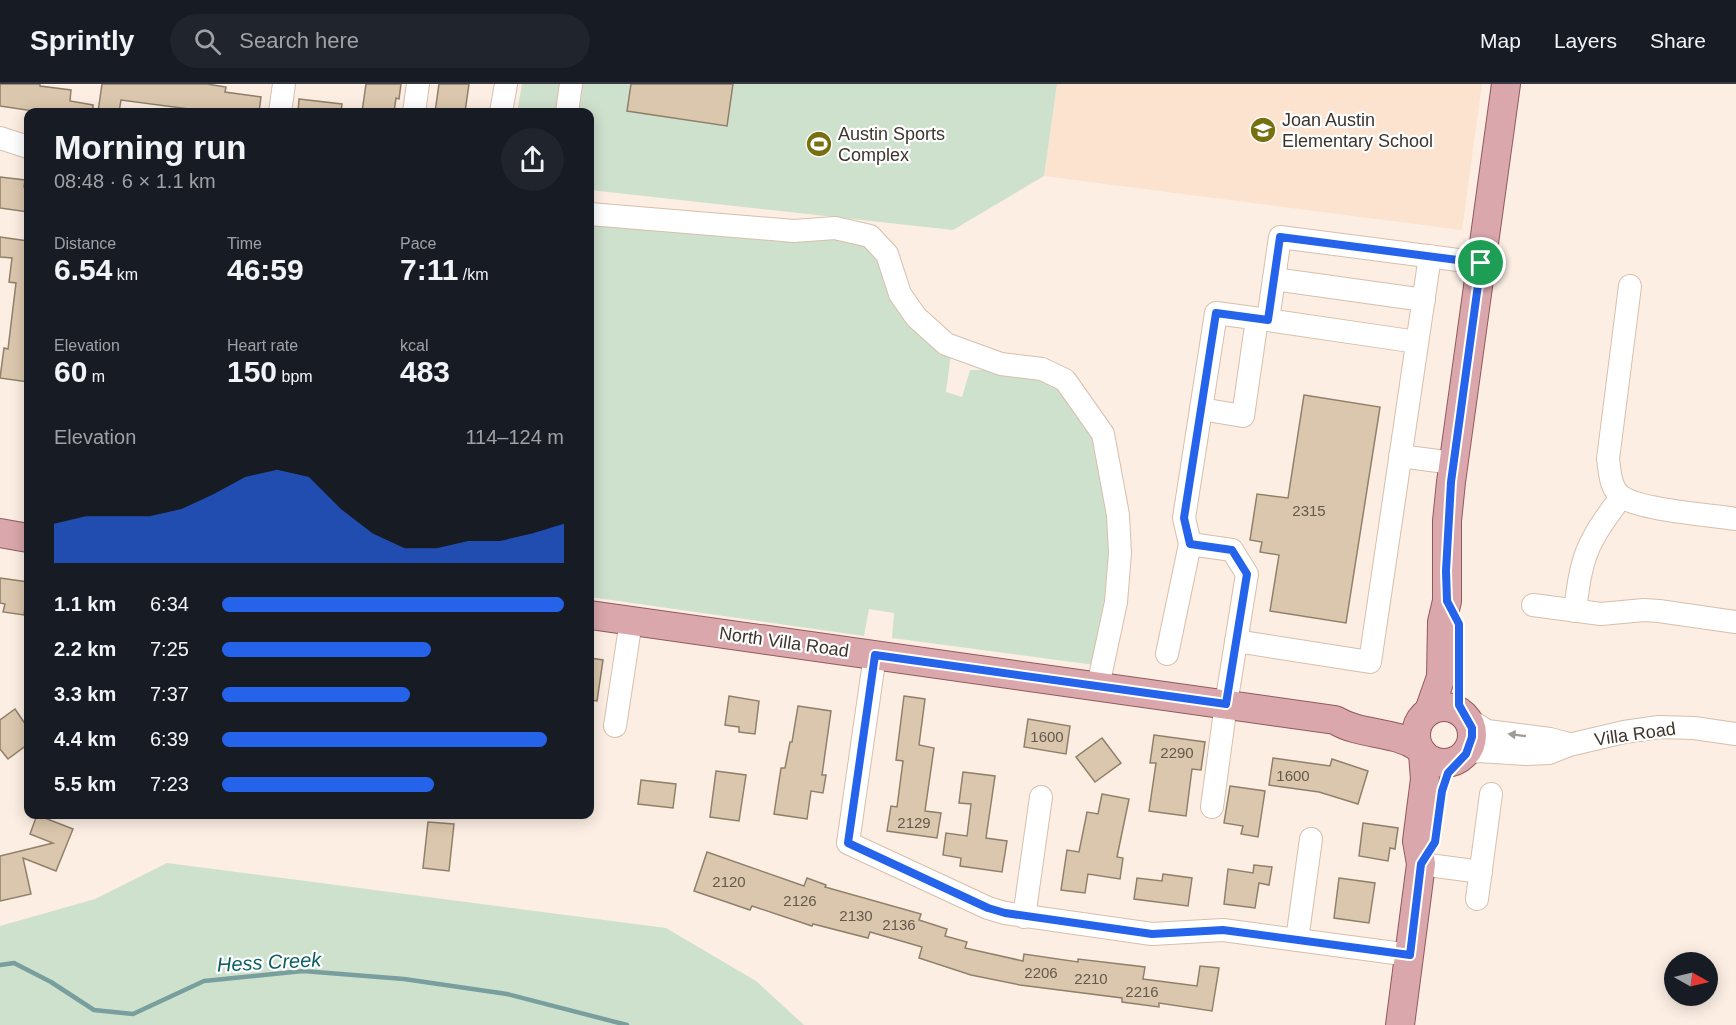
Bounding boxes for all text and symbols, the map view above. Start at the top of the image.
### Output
search box [170,14,590,68]
text: Sprintly [30,25,134,56]
icon: search [191,25,224,58]
text: Search here [239,28,359,53]
text: Map [1480,29,1521,52]
text: Layers [1554,29,1617,52]
text: Share [1650,29,1706,52]
place label: Joan Austin Elementary School [1282,110,1433,151]
school or university icon: Joan Austin Elementary School [1248,115,1278,145]
place label: Austin Sports Complex [838,124,945,165]
button: share [501,128,564,191]
text: Morning run [54,129,246,166]
sports icon: Austin Sports Complex [804,129,834,159]
text: 08:48 · 6 × 1.1 km [54,170,216,192]
text: Distance [54,235,116,252]
text: Time [227,235,262,252]
text: Pace [400,235,436,252]
pin [1455,237,1506,288]
icon: arrive [1464,246,1497,279]
text: 6.54 [54,253,112,286]
text: 46:59 [227,253,304,286]
text: 7:11 [400,253,458,286]
text: km [112,266,138,283]
text: /km [458,266,489,283]
text: Elevation [54,337,120,354]
text: Heart rate [227,337,298,354]
text: kcal [400,337,428,354]
text: 60 [54,355,87,388]
text: 150 [227,355,277,388]
text: 483 [400,355,450,388]
text: m [87,368,105,385]
text: bpm [277,368,313,385]
text: Elevation [54,426,136,448]
text: 114–124 m [465,426,564,448]
house number: 2315 [1292,502,1326,519]
text: 1.1 km [54,593,116,615]
text: 6:34 [150,593,189,615]
street label: North Villa Road [718,623,850,661]
text: 2.2 km [54,638,116,660]
text: 7:25 [150,638,189,660]
text: 3.3 km [54,683,116,705]
text: 7:37 [150,683,189,705]
street label: Villa Road [1593,718,1677,750]
text: 4.4 km [54,728,116,750]
text: 6:39 [150,728,189,750]
house number: 1600 [1030,728,1064,745]
one-way arrow [1508,731,1527,740]
house number: 2290 [1160,744,1194,761]
house number: 1600 [1276,767,1310,784]
text: 5.5 km [54,773,116,795]
text: 7:23 [150,773,189,795]
house number: 2129 [897,814,931,831]
house number: 2120 [712,873,746,890]
house number: 2126 [783,892,817,909]
house number: 2130 [839,907,873,924]
house number: 2136 [882,916,916,933]
water label: Hess Creek [216,948,323,976]
north arrow [1664,952,1718,1006]
map controls [1664,952,1718,1006]
house number: 2206 [1024,964,1058,981]
house number: 2210 [1074,970,1108,987]
house number: 2216 [1125,983,1159,1000]

